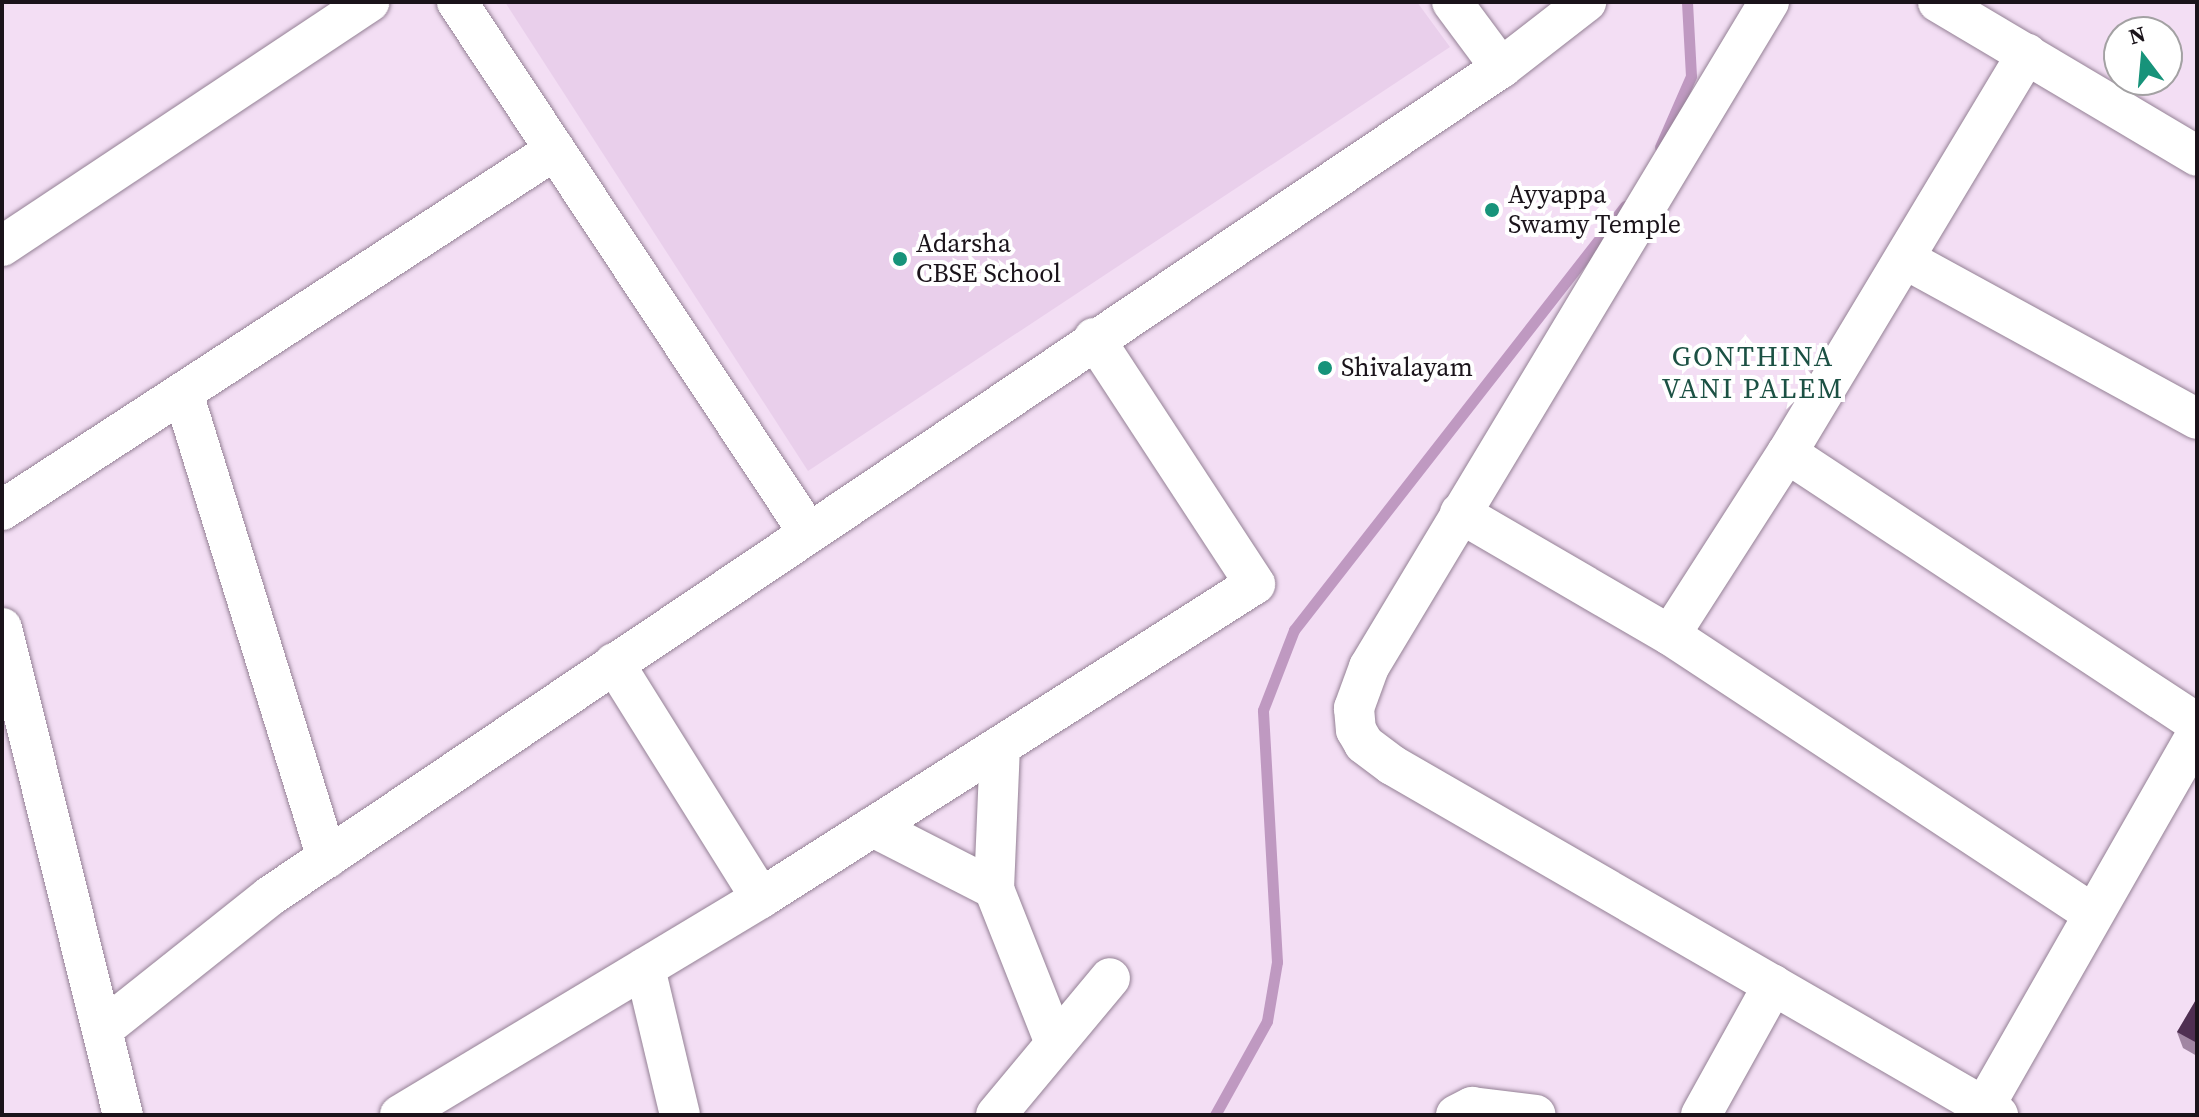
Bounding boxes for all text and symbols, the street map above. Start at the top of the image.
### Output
north arrow [2103,16,2183,96]
text: N [2125,18,2149,51]
place label: Ayyappa Swamy Temple [1508,179,1681,240]
marker: Ayyappa Swamy Temple [1483,201,1501,219]
place label: Adarsha CBSE School [916,228,1061,290]
marker: Adarsha CBSE School [891,250,909,268]
district label: GONTHINA VANI PALEM [1662,339,1844,405]
place label: Shivalayam [1341,352,1473,384]
marker: Shivalayam [1316,359,1334,377]

